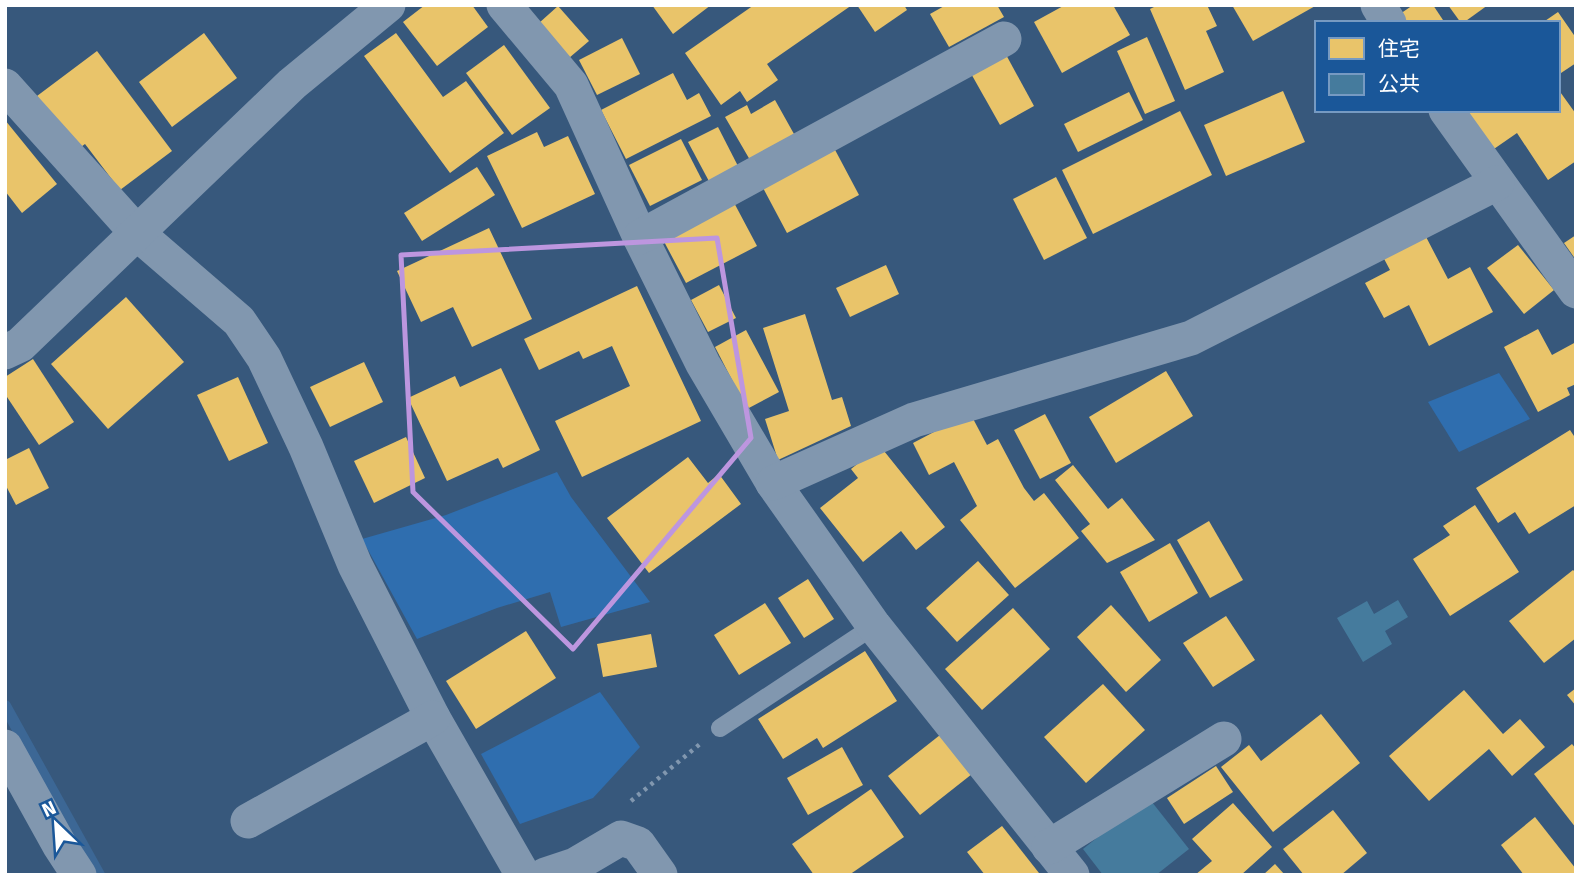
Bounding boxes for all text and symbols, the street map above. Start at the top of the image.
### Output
legend [1315,21,1560,112]
text: 住宅 [1378,36,1420,62]
text: 公共 [1378,71,1420,97]
north arrow [21,789,91,859]
text: N [38,796,60,822]

